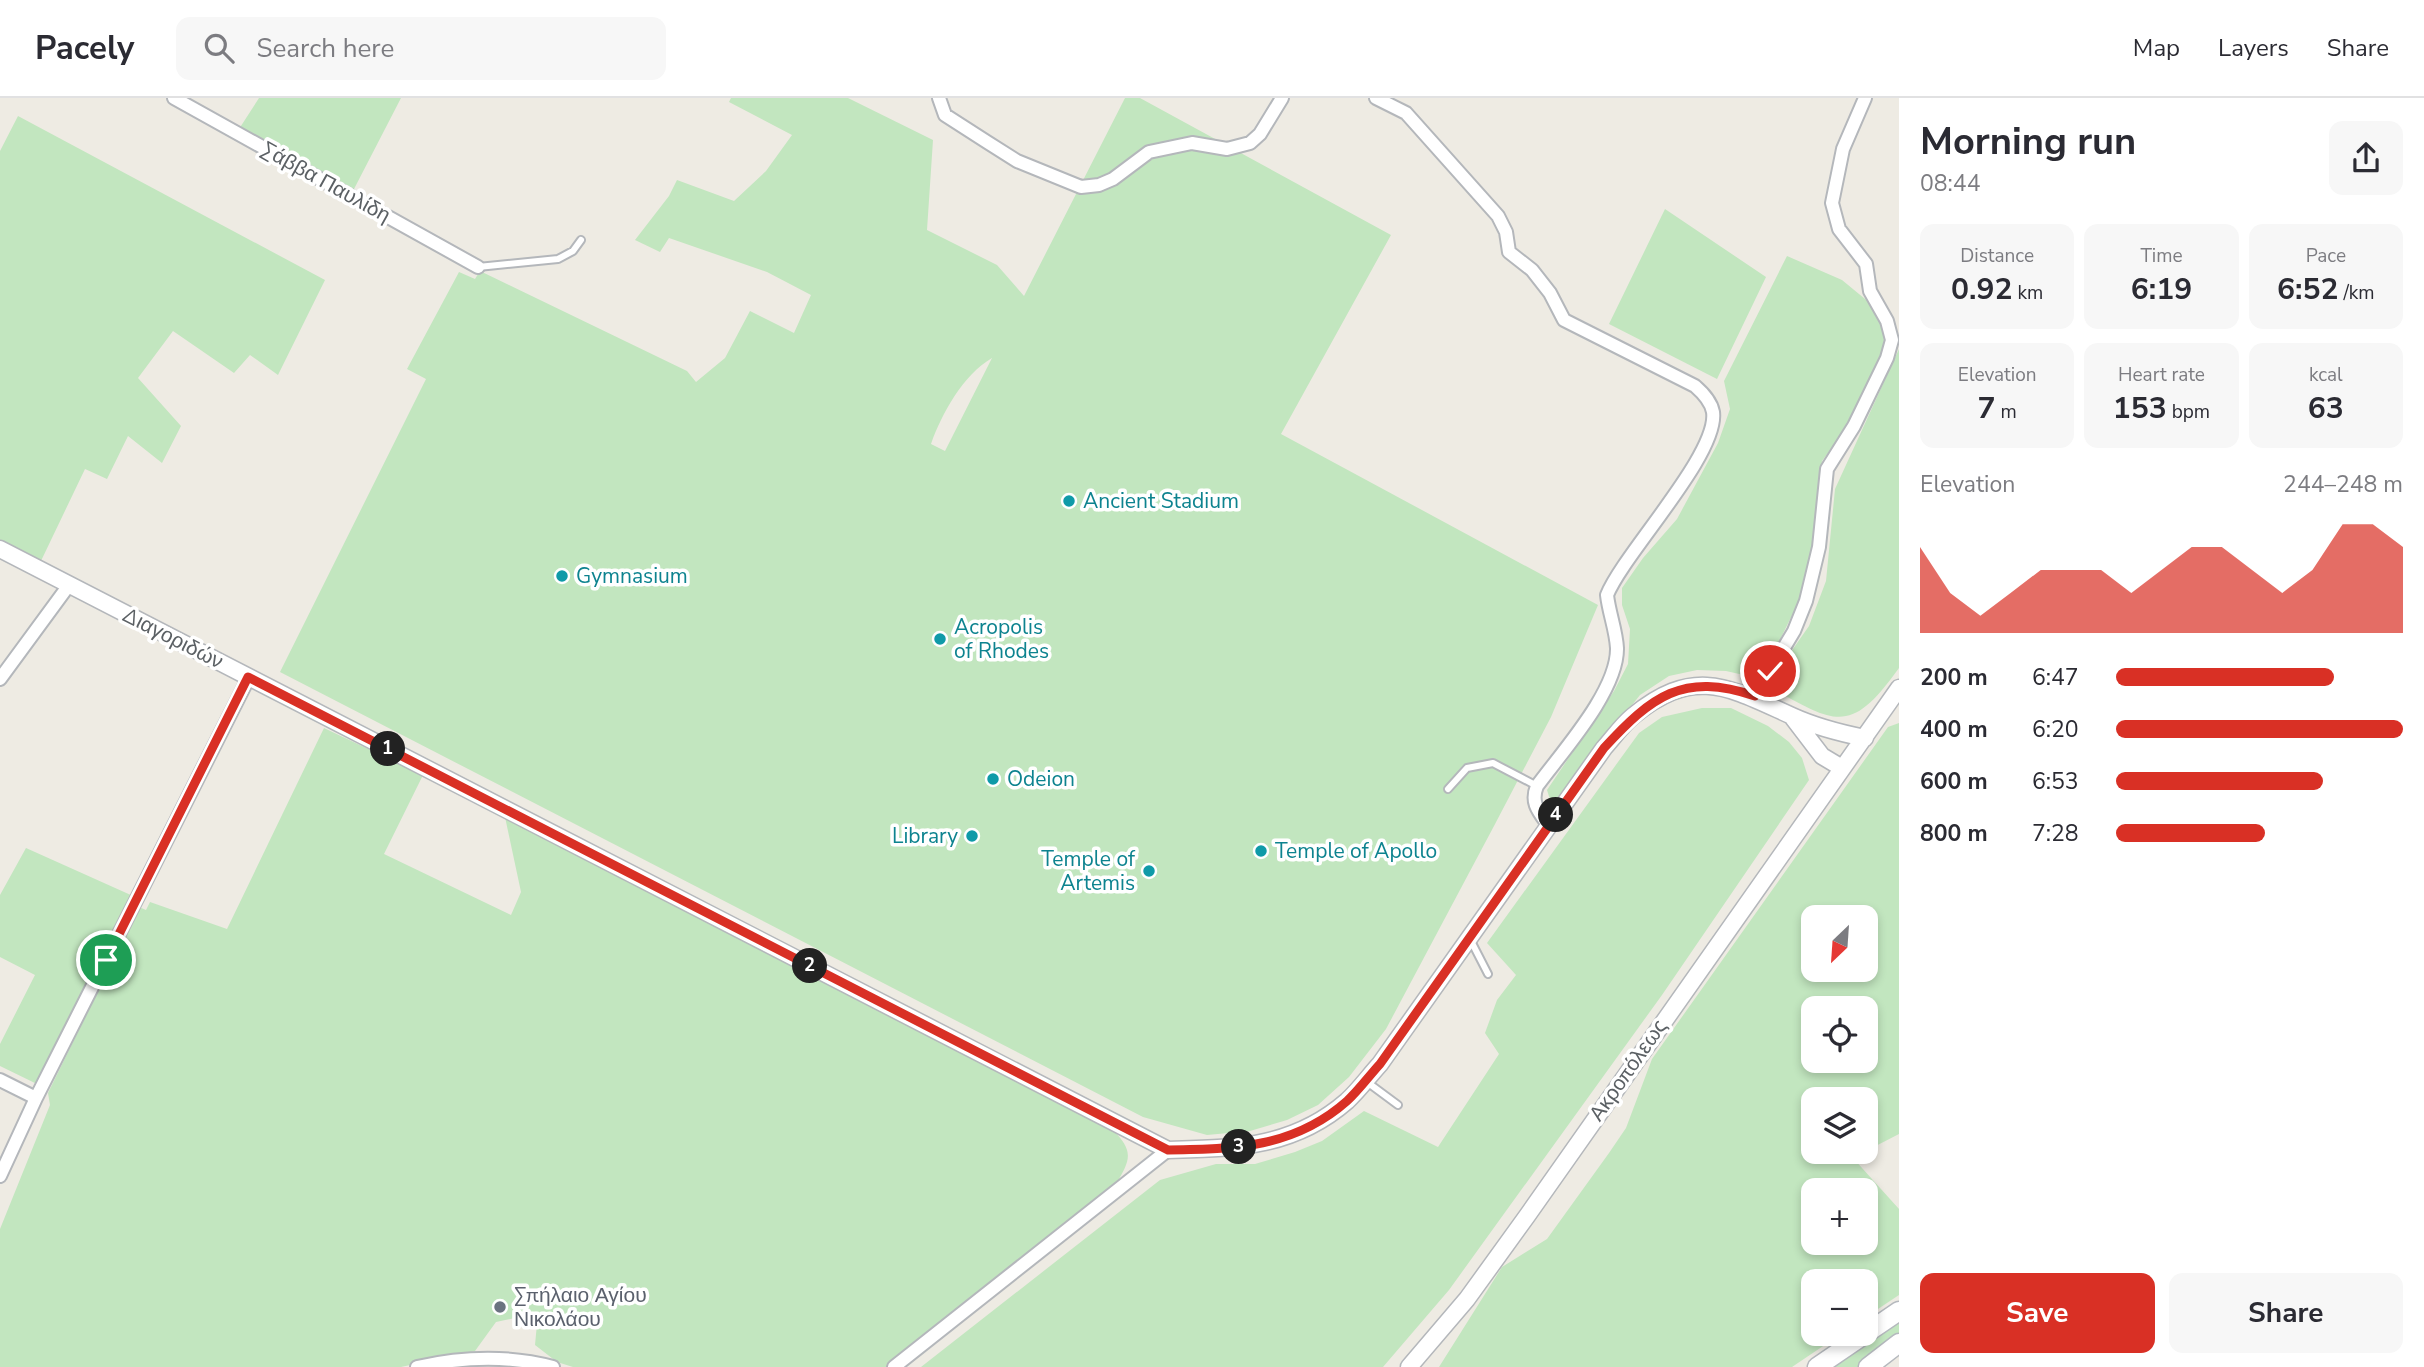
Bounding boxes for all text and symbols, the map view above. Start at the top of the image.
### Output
search box [176,17,666,80]
text: Pacely [35,26,134,71]
icon: search [200,29,238,67]
text: Search here [256,31,394,66]
text: Map [2133,32,2180,64]
text: Layers [2218,32,2289,64]
text: Share [2327,32,2389,64]
text: Morning run [1920,116,2136,167]
button: share [2329,121,2403,195]
street label: Σάββα Παυλίδη [256,135,396,229]
text: 08:44 [1920,168,1980,199]
text: Distance [1960,243,2034,269]
text: Time [2140,243,2183,269]
text: Pace [2306,243,2346,269]
text: 0.92 [1951,269,2013,310]
text: 6:19 [2131,269,2192,310]
text: 6:52 [2277,269,2339,310]
text: km [2013,280,2043,306]
text: /km [2339,280,2375,306]
text: Elevation [1958,362,2037,388]
text: Heart rate [2118,362,2205,388]
text: kcal [2309,362,2343,388]
text: 7 [1978,388,1996,429]
text: 153 [2113,388,2167,429]
text: 63 [2308,388,2344,429]
text: m [1996,399,2017,425]
text: bpm [2167,399,2210,425]
text: Elevation [1920,469,2015,500]
text: 244–248 m [2283,469,2403,500]
place label: Ancient Stadium [1083,487,1239,515]
marker: Ancient Stadium [1061,493,1077,509]
place label: Gymnasium [576,562,688,590]
marker: Gymnasium [554,568,570,584]
street label: Διαγοριδών [118,601,228,675]
place label: Acropolis of Rhodes [954,613,1049,665]
marker: Acropolis of Rhodes [932,631,948,647]
pin [1740,641,1800,701]
icon: check [1751,652,1789,690]
text: 200 m [1920,662,1988,693]
text: 6:47 [2032,662,2079,693]
text: 400 m [1920,714,1988,745]
text: 6:20 [2032,714,2079,745]
pin: 1 [370,732,406,766]
text: 1 [382,735,393,761]
place label: Odeion [1007,765,1075,793]
text: 600 m [1920,766,1988,797]
text: 6:53 [2032,766,2079,797]
marker: Odeion [985,771,1001,787]
pin: 4 [1538,798,1574,832]
text: 4 [1550,801,1561,827]
text: 800 m [1920,818,1988,849]
text: 7:28 [2032,818,2079,849]
place label: Library [892,822,958,850]
marker: Library [964,828,980,844]
place label: Temple of Apollo [1275,837,1437,865]
marker: Temple of Apollo [1253,843,1269,859]
place label: Temple of Artemis [1041,845,1136,897]
marker: Temple of Artemis [1141,863,1157,879]
north arrow [1801,905,1878,982]
map controls [1801,905,1878,1346]
pin [76,930,136,990]
icon: arrive [87,941,125,979]
pin: 2 [792,948,828,984]
text: 2 [804,952,815,978]
button: locate [1801,996,1878,1073]
street label: Ακροπόλεως [1583,1014,1673,1126]
button: layers [1801,1087,1878,1164]
pin: 3 [1222,1130,1256,1164]
text: 3 [1233,1133,1244,1159]
button: + [1801,1178,1878,1255]
button: − [1801,1269,1878,1346]
button: Save [1920,1273,2155,1353]
button: Share [2169,1273,2403,1353]
place label: Σπήλαιο Αγίου Νικολάου [514,1281,647,1333]
marker: Σπήλαιο Αγίου Νικολάου [492,1299,508,1315]

